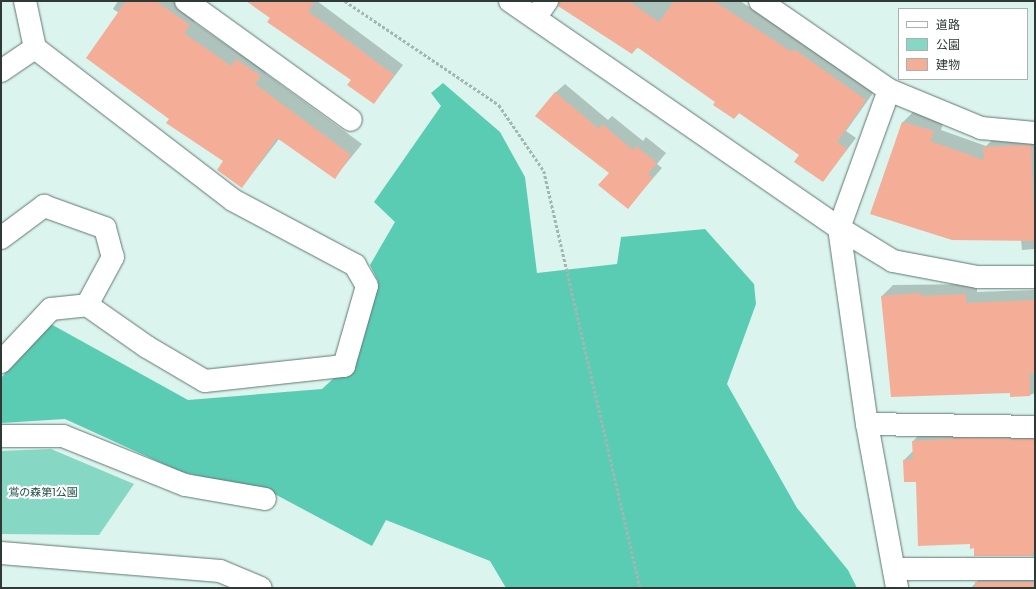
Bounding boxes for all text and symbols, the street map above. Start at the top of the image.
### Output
legend [898,8,1028,80]
text: 道路 [936,16,960,33]
text: 公園 [936,36,960,53]
text: 建物 [936,56,960,73]
park label: 鴬の森第1公園 [8,485,78,499]

